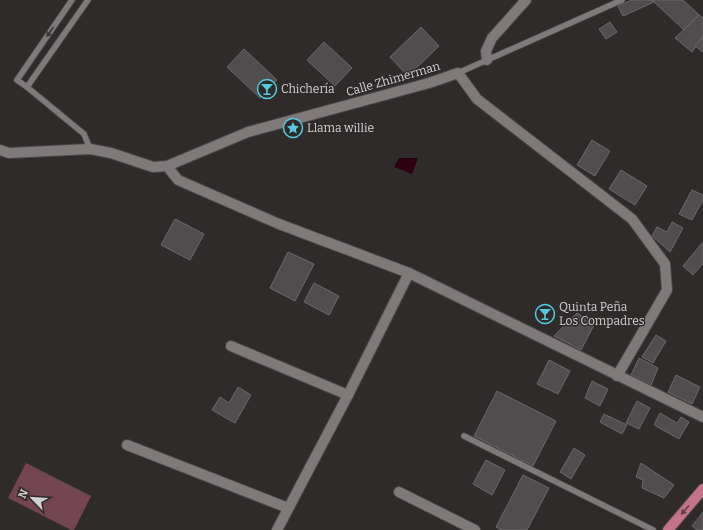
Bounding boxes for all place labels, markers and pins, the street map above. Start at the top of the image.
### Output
bar icon: Chichería [256,78,278,100]
place label: Chichería [281,82,335,96]
place icon: Llama willie [282,117,304,139]
place label: Llama willie [307,121,374,135]
place label: Quinta Peña Los Compadres [559,300,645,328]
bar icon: Quinta Peña Los Compadres [534,303,556,325]

